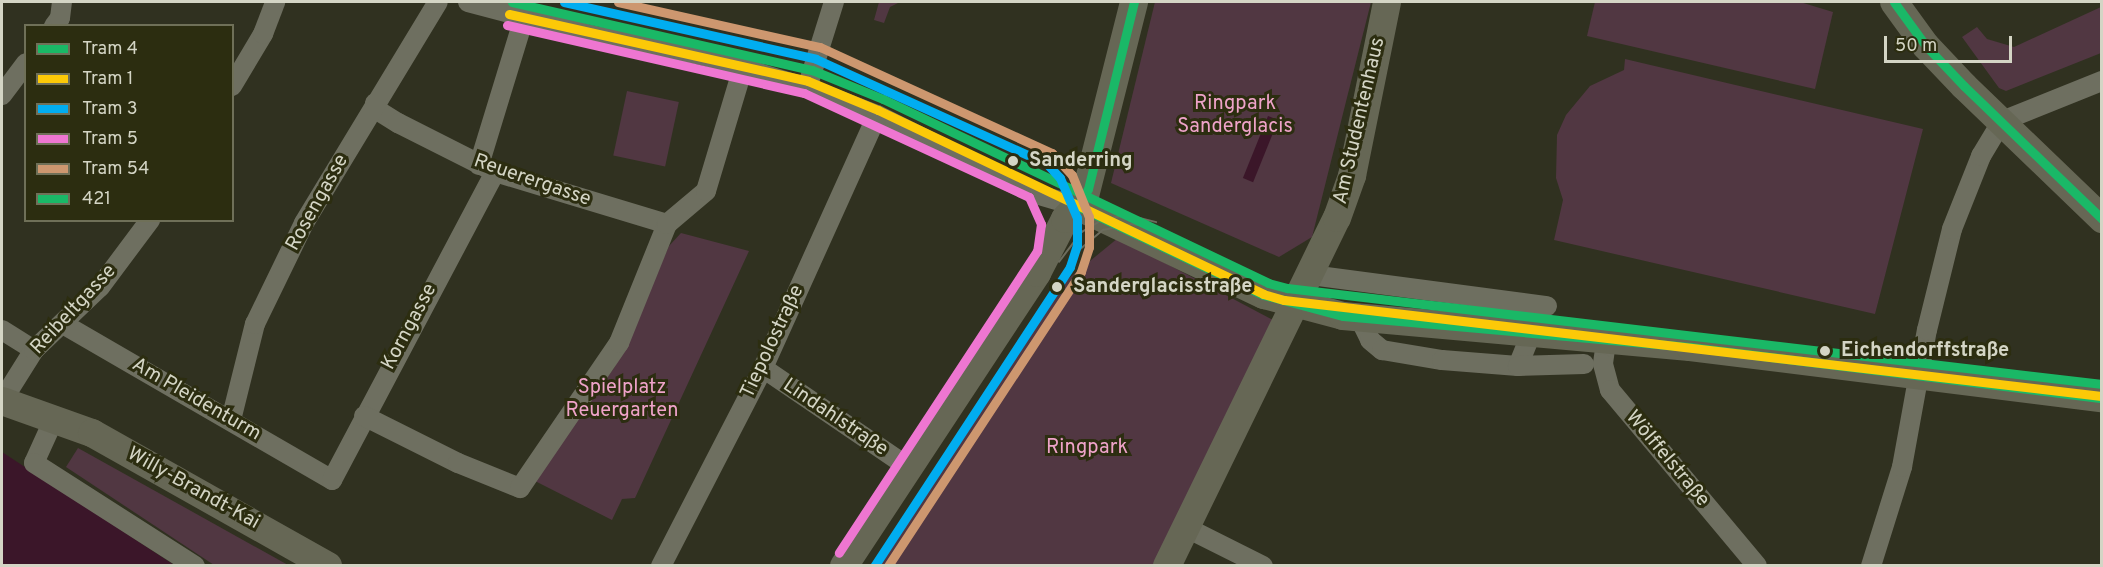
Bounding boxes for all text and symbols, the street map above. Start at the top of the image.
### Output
legend [24,24,234,222]
scale bar [1887,24,2014,62]
street label: Am Studentenhaus [1329,35,1391,207]
text: 50 m [1895,35,1937,58]
text: Tram 4 [82,38,138,61]
text: Tram 1 [82,68,133,91]
park label: Ringpark Sanderglacis [1177,92,1293,139]
text: Tram 3 [82,98,138,121]
text: Tram 5 [82,128,138,151]
place label: Sanderring [1029,149,1133,173]
street label: Reuerergasse [470,150,594,212]
marker: Sanderring [1002,150,1024,172]
street label: Rosengasse [282,151,354,255]
text: Tram 54 [82,158,149,181]
text: 421 [82,188,111,211]
street label: Reibeltgasse [26,260,122,360]
place label: Sanderglacisstraße [1073,275,1252,299]
marker: Sanderglacisstraße [1046,276,1068,298]
street label: Korngasse [377,280,443,374]
street label: Tiepolostraße [736,281,810,403]
place label: Eichendorffstraße [1841,339,2009,363]
marker: Eichendorffstraße [1814,340,1836,362]
street label: Am Pleidenturm [127,353,265,447]
street label: Lindahlstraße [778,374,892,462]
park label: Spielplatz Reuergarten [566,376,678,423]
street label: Wölffelstraße [1620,406,1714,512]
park label: Ringpark [1046,436,1128,460]
street label: Willy-Brandt-Kai [123,443,263,535]

